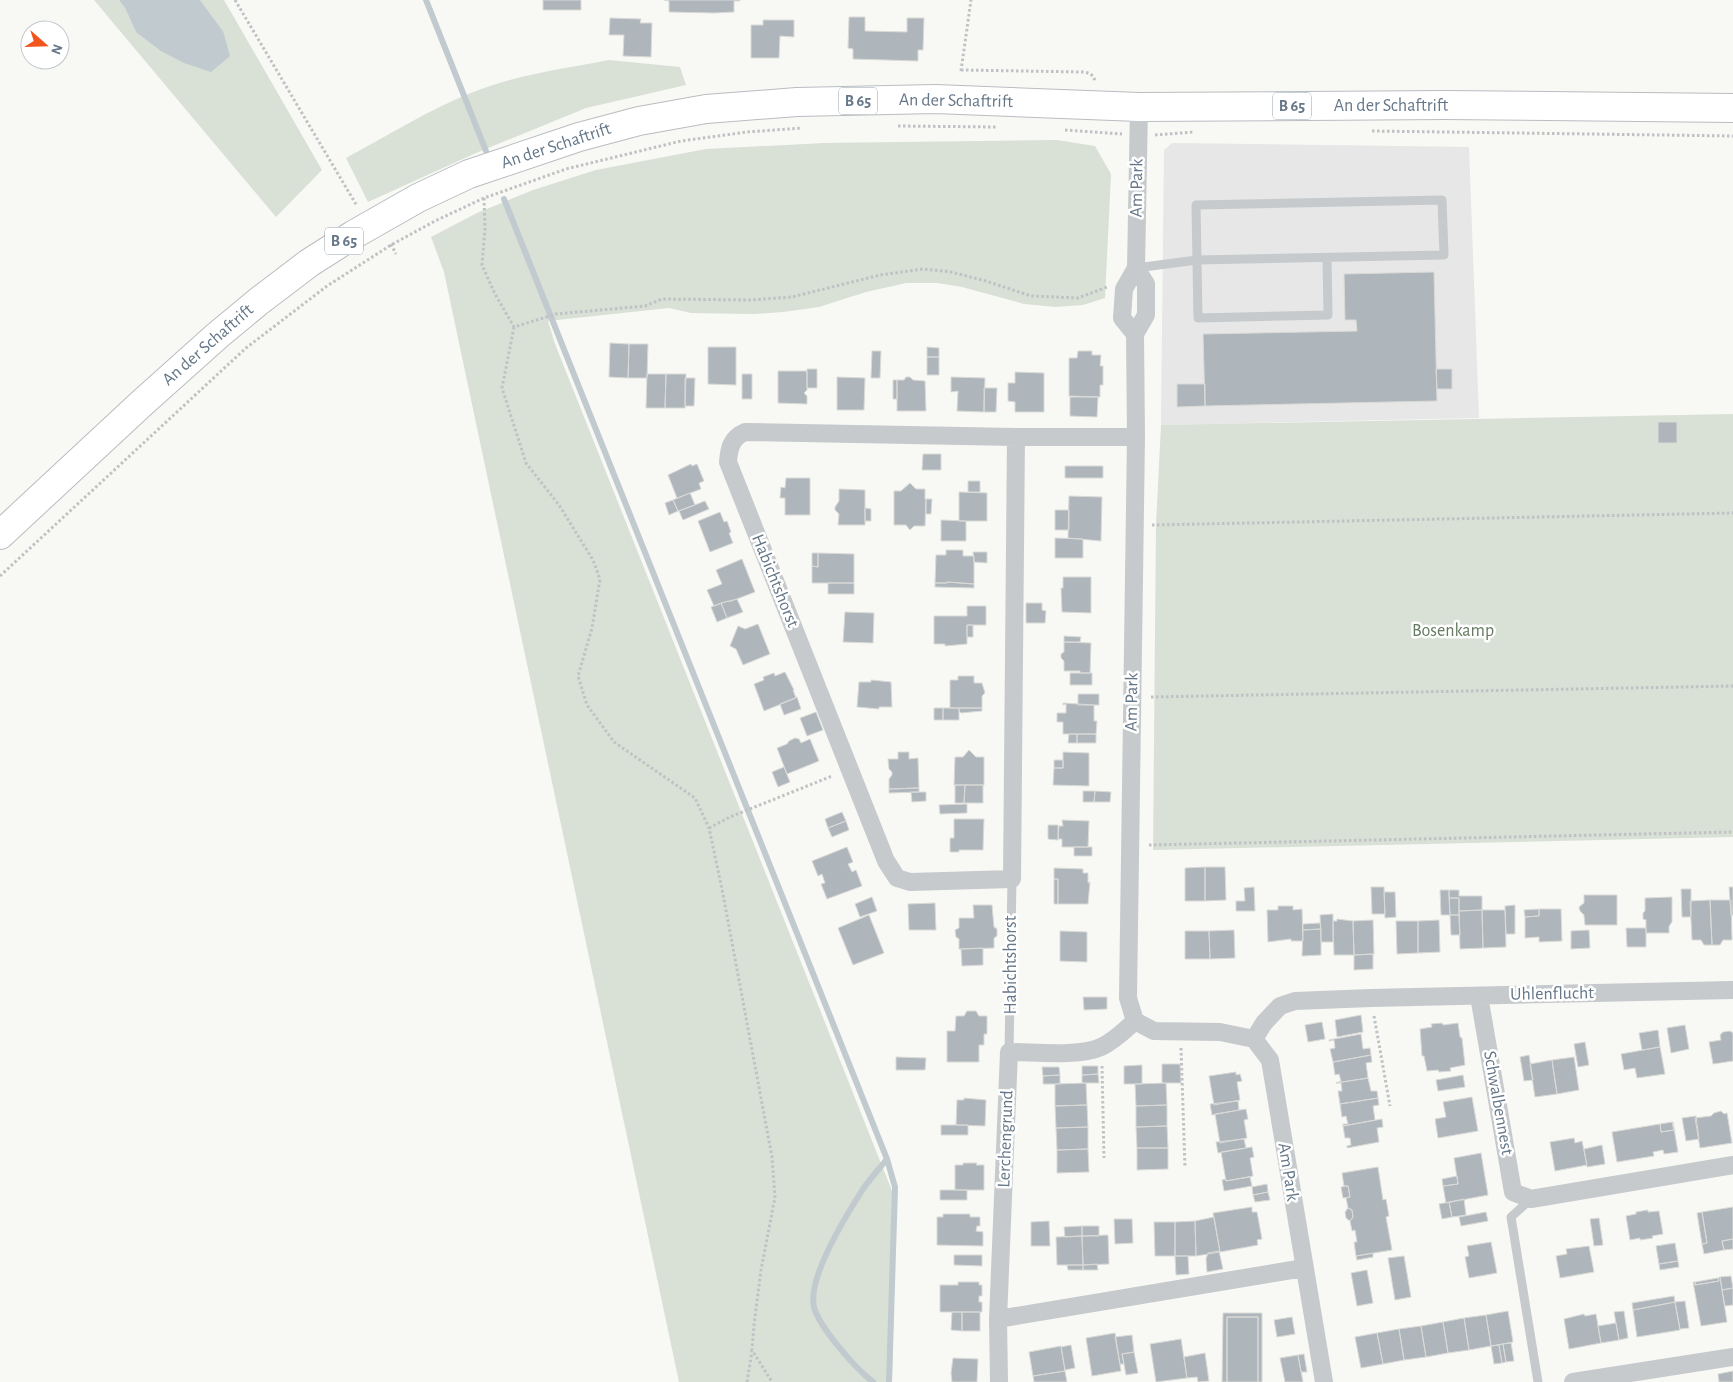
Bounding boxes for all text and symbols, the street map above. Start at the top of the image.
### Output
north arrow [20,20,70,70]
text: N [48,42,65,56]
road number: B 65 [839,88,877,114]
street label: An der Schaftrift [899,91,1014,111]
road number: B 65 [1273,92,1311,120]
street label: An der Schaftrift [1334,97,1448,115]
street label: An der Schaftrift [499,120,613,172]
street label: Am Park [1127,158,1147,217]
road number: B 65 [325,228,363,255]
street label: An der Schaftrift [159,301,257,389]
street label: Habichtshorst [748,532,802,630]
park label: Bosenkamp [1412,622,1494,640]
street label: Am Park [1122,672,1142,731]
street label: Habichtshorst [1002,915,1020,1014]
street label: Uhlenflucht [1510,984,1594,1004]
street label: Schwalbennest [1480,1050,1516,1157]
street label: Lerchengrund [995,1090,1017,1188]
street label: Am Park [1275,1142,1302,1203]

